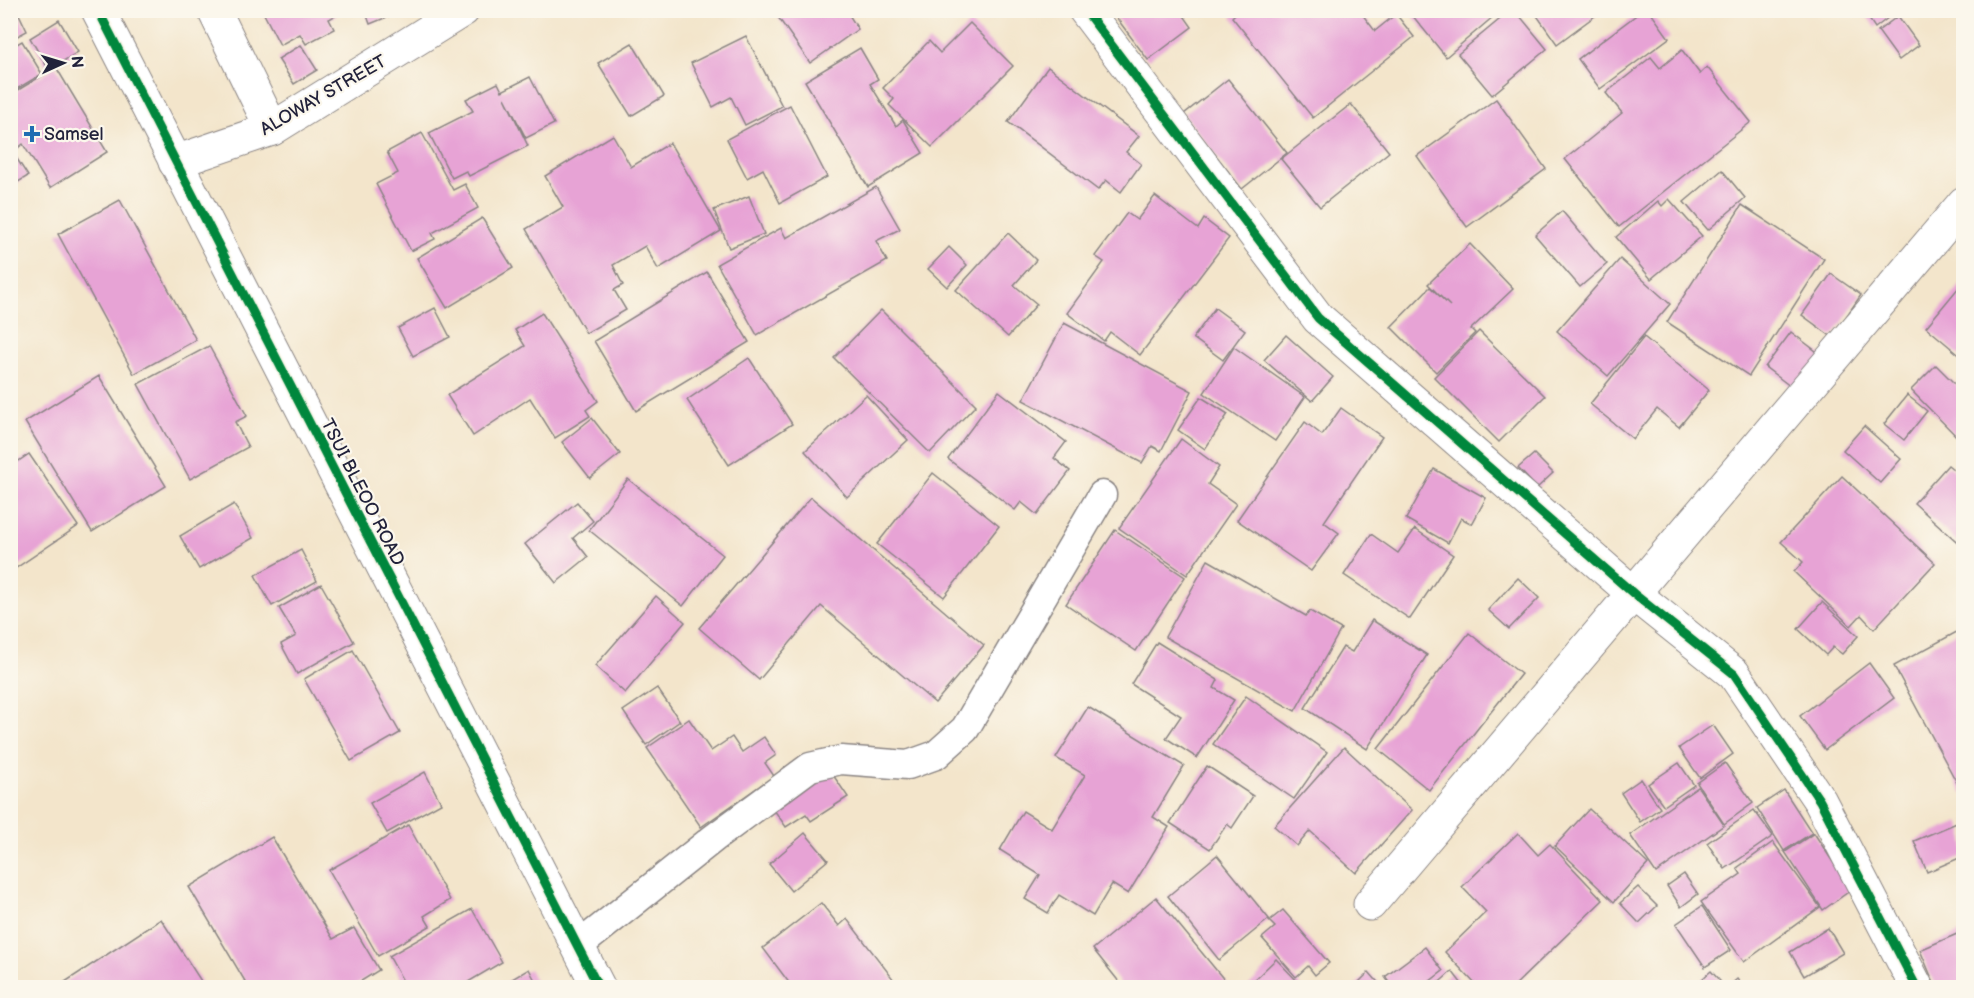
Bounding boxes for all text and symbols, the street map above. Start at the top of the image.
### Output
north arrow [33,33,93,93]
street label: ALOWAY STREET [256,51,390,140]
text: N [67,55,86,69]
place label: Samsel [44,124,104,145]
marker: Samsel [25,127,39,141]
street label: TSUI BLEOO ROAD [316,415,409,569]

